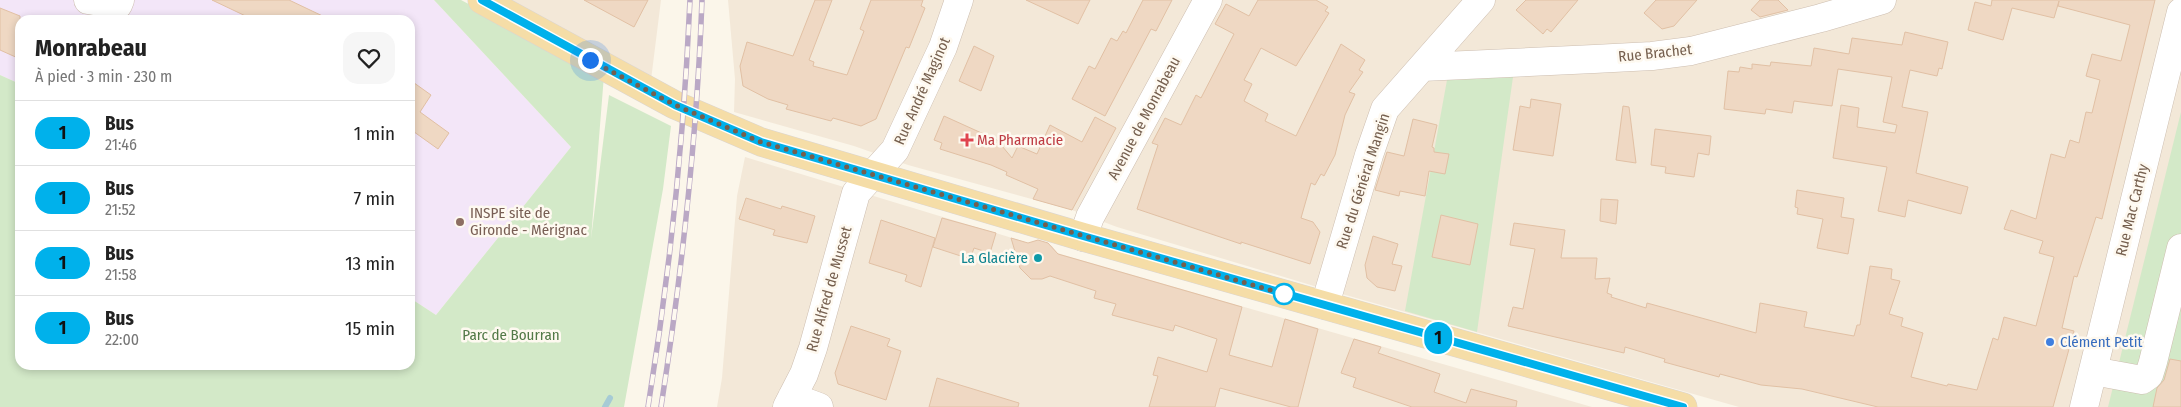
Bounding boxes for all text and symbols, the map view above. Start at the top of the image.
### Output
button: heart [343,32,395,84]
text: Monrabeau [35,34,147,62]
street label: Rue André Maginot [890,34,954,148]
street label: Rue Brachet [1617,40,1693,66]
your location [578,48,603,73]
street label: Avenue de Monrabeau [1104,53,1184,183]
text: À pied · 3 min · 230 m [35,67,172,86]
street label: Rue du Général Mangin [1333,111,1393,251]
text: Bus [105,112,134,135]
text: 1 [59,122,66,144]
text: 1 min [354,122,395,145]
place label: Ma Pharmacie [977,131,1063,149]
marker: Ma Pharmacie [961,134,973,146]
text: 21:46 [105,135,137,154]
street label: Rue Mac Carthy [2112,162,2152,258]
text: Bus [105,177,134,200]
text: 1 [59,187,66,209]
text: 7 min [353,187,395,210]
text: 21:52 [105,200,136,219]
place label: INSPE site de Gironde - Mérignac [470,204,587,239]
marker: INSPE site de Gironde - Mérignac [454,216,466,228]
street label: Rue Alfred de Musset [802,224,856,354]
text: Bus [105,242,134,265]
place label: La Glacière [961,249,1028,267]
text: 1 [59,252,66,274]
text: 13 min [345,252,395,275]
marker: La Glacière [1032,252,1044,264]
text: 21:58 [105,265,137,284]
unlabelled marker [1273,283,1295,305]
text: Bus [105,307,134,330]
text: 1 [59,317,66,339]
text: 15 min [345,317,395,340]
line badge: 1 [1422,322,1454,354]
park label: Parc de Bourran [462,326,560,344]
text: 1 [1434,327,1442,349]
text: 22:00 [105,330,139,349]
place label: Clément Petit [2060,333,2143,351]
marker: Clément Petit [2044,336,2056,348]

